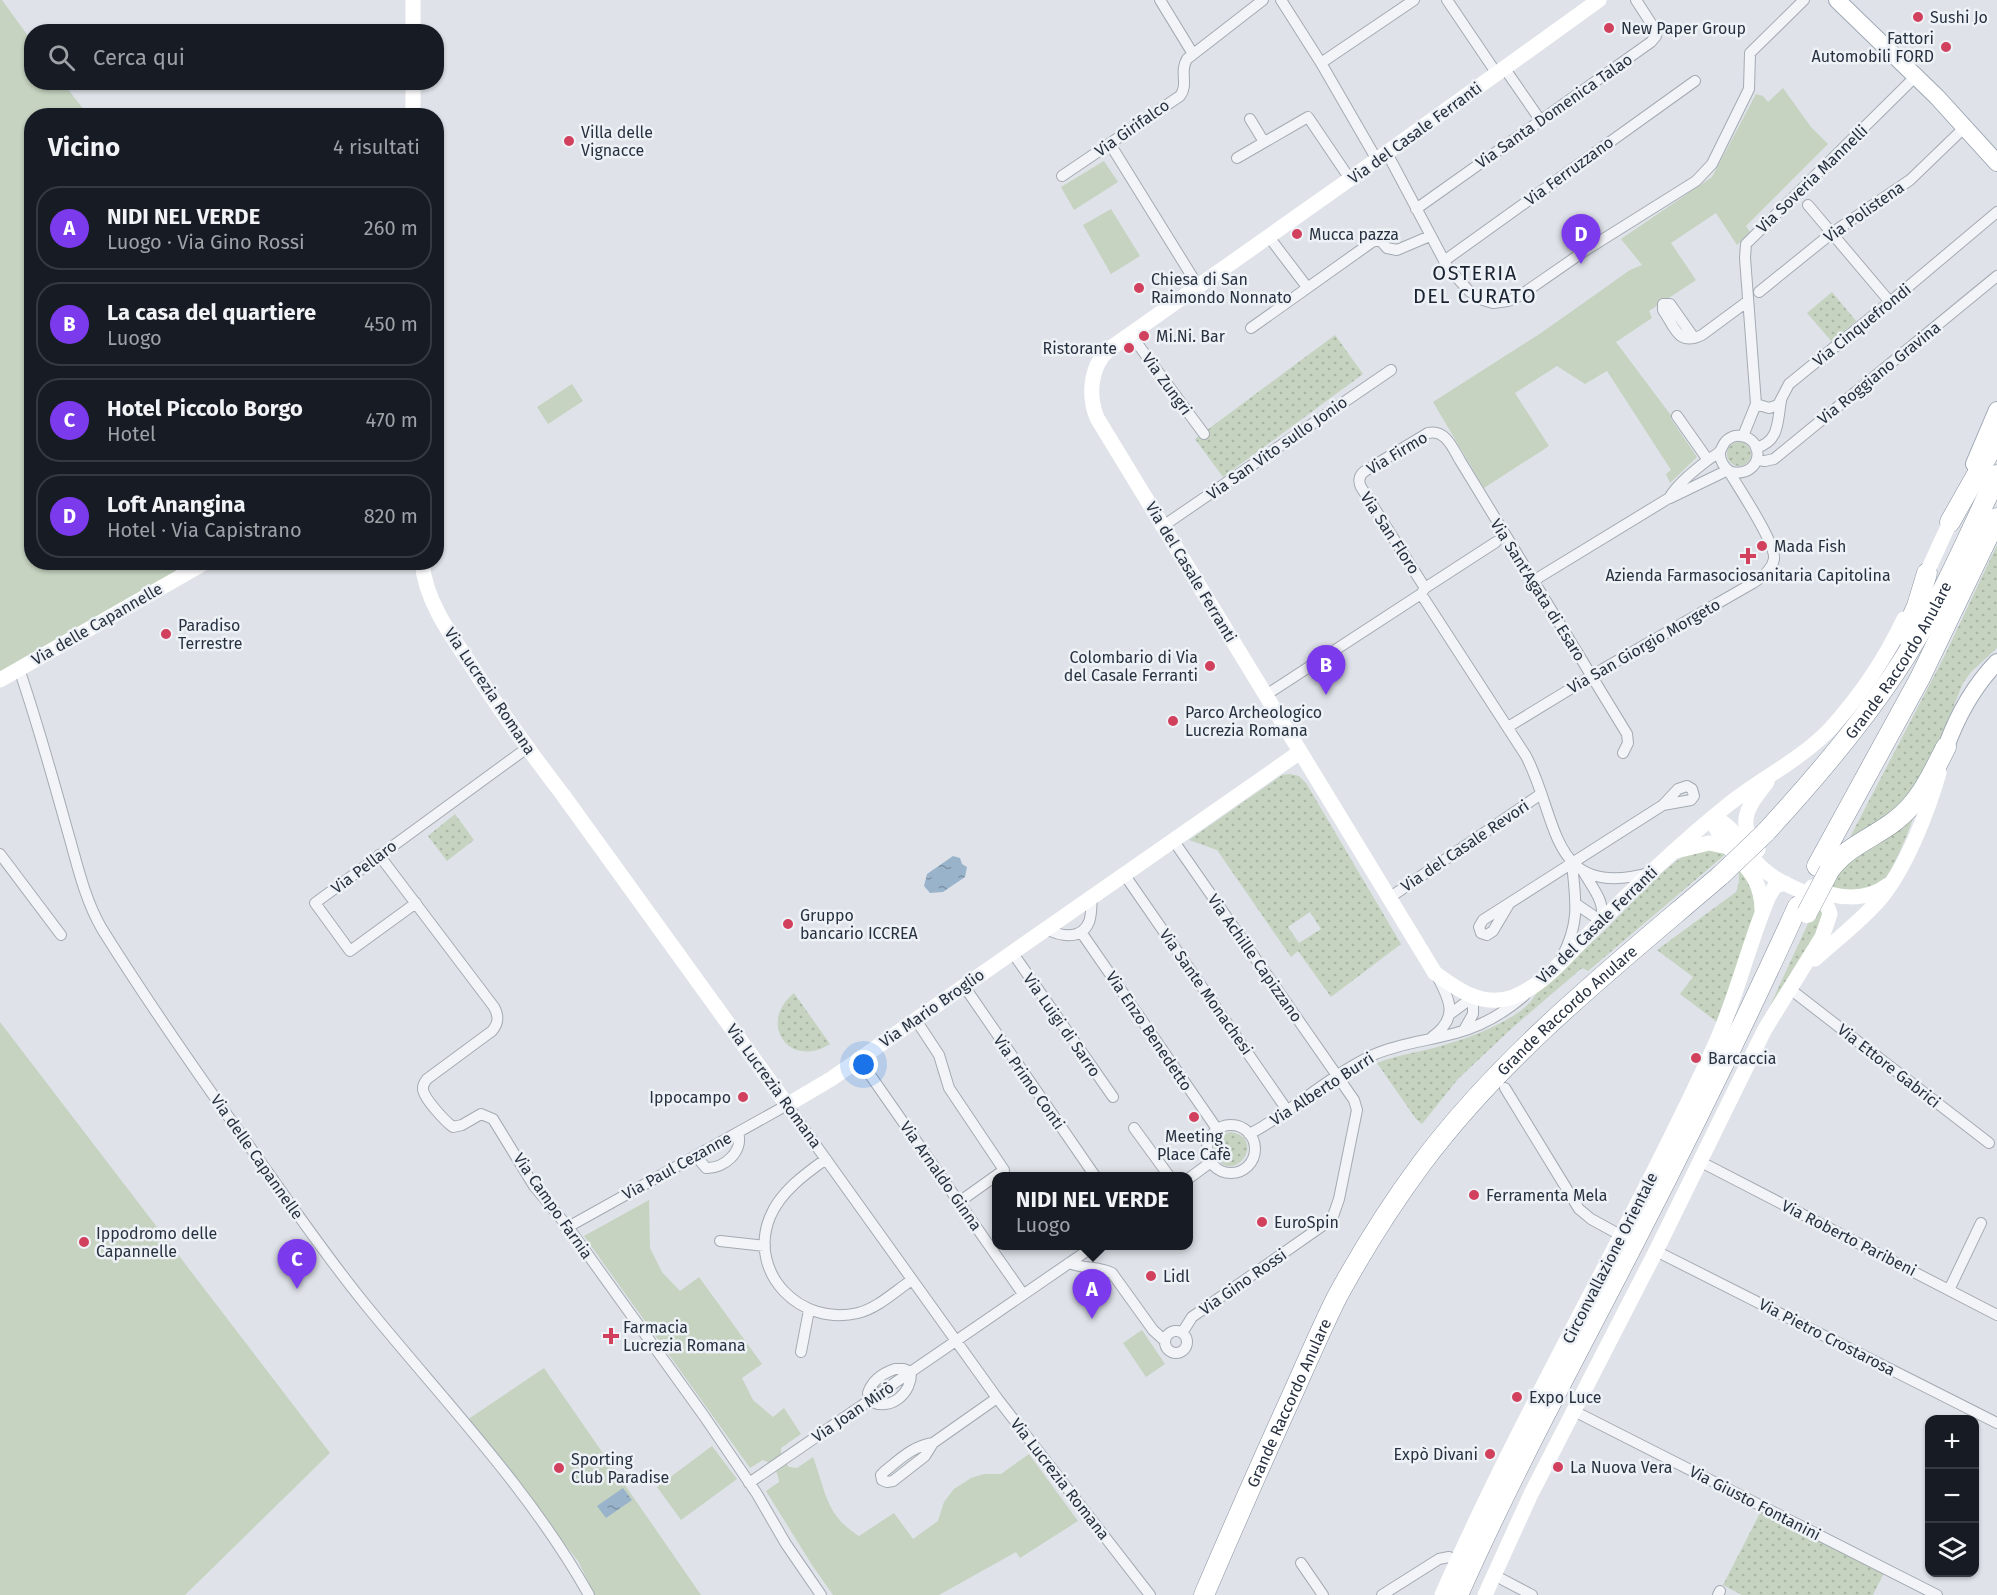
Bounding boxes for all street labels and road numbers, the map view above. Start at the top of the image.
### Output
street label: Via Santa Domenica Talao [1472,50,1636,172]
street label: Via del Casale Ferranti [1344,78,1486,188]
street label: Via Girifalco [1091,95,1173,161]
street label: Via Soveria Mannelli [1753,121,1871,237]
street label: Via Ferruzzano [1521,132,1617,210]
street label: Via Polistena [1820,177,1908,247]
street label: Via Cinquefrondi [1809,280,1915,370]
street label: Via Roggiano Gravina [1814,318,1944,428]
street label: Via Zungri [1138,349,1196,419]
street label: Via San Vito sullo Jonio [1203,392,1351,504]
street label: Via Firmo [1363,427,1431,479]
street label: Via San Floro [1356,488,1424,578]
street label: Via del Casale Ferranti [1142,498,1240,646]
street label: Via Sant'Agata di Esaro [1486,515,1590,665]
street label: Grande Raccordo Anulare [1841,578,1955,742]
street label: Via delle Capannelle [28,579,166,669]
street label: Via San Giorgio Morgeto [1564,594,1724,698]
street label: Via Lucrezia Romana [440,624,540,758]
street label: Via del Casale Revori [1397,796,1533,896]
street label: Via Pellaro [328,836,400,898]
street label: Via del Casale Ferranti [1533,862,1661,988]
street label: Via Achille Capizzano [1204,890,1306,1026]
street label: Via Sante Monachesi [1155,925,1257,1059]
street label: Grande Raccordo Anulare [1493,941,1641,1079]
street label: Via Mario Broglio [876,965,988,1051]
street label: Via Enzo Benedetto [1102,968,1196,1094]
street label: Via Luigi di Sarro [1019,970,1105,1080]
street label: Via Lucrezia Romana [723,1020,825,1152]
street label: Via Ettore Gabrici [1834,1020,1944,1112]
street label: Via Primo Conti [989,1031,1069,1133]
street label: Via Alberto Burri [1267,1048,1377,1130]
street label: Via delle Capannelle [207,1091,307,1223]
street label: Via Arnaldo Ginna [896,1118,986,1234]
street label: Via Paul Cezanne [619,1128,735,1204]
street label: Via Campo Farnia [509,1149,597,1263]
street label: Circonvallazione Orientale [1558,1169,1662,1347]
street label: Via Roberto Paribeni [1778,1196,1920,1280]
street label: Via Gino Rossi [1196,1245,1290,1319]
street label: Via Pietro Crostarosa [1756,1294,1898,1380]
street label: Grande Raccordo Anulare [1243,1315,1335,1490]
street label: Via Joan Mirò [808,1378,898,1446]
street label: Via Lucrezia Romana [1007,1414,1113,1544]
street label: Via Giusto Fontanini [1686,1462,1824,1544]

